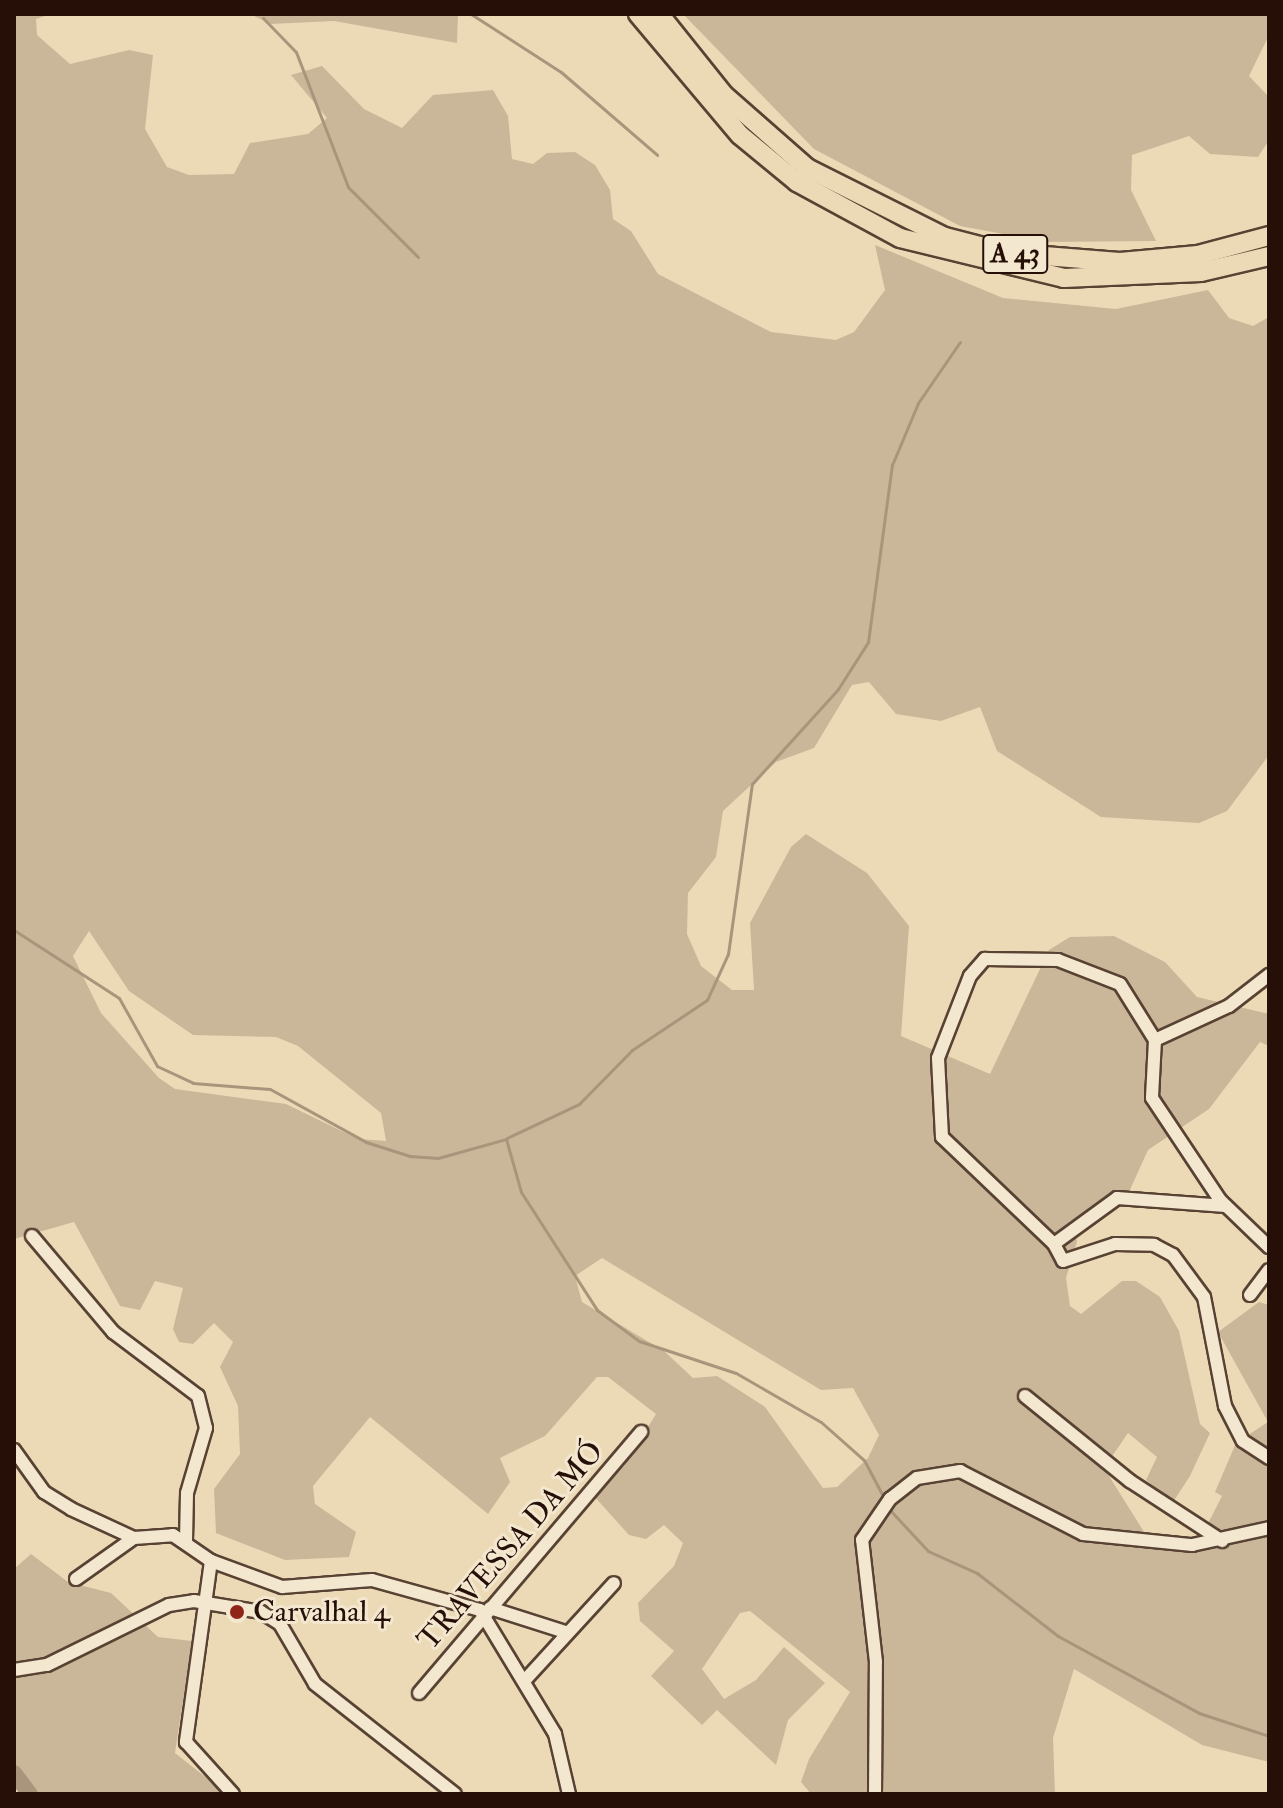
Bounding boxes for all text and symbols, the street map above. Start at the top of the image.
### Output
road number: A 43 [981,230,1049,278]
street label: TRAVESSA DA MÓ [410,1434,612,1658]
place label: Carvalhal 4 [253,1594,390,1630]
marker: Carvalhal 4 [228,1603,246,1621]

